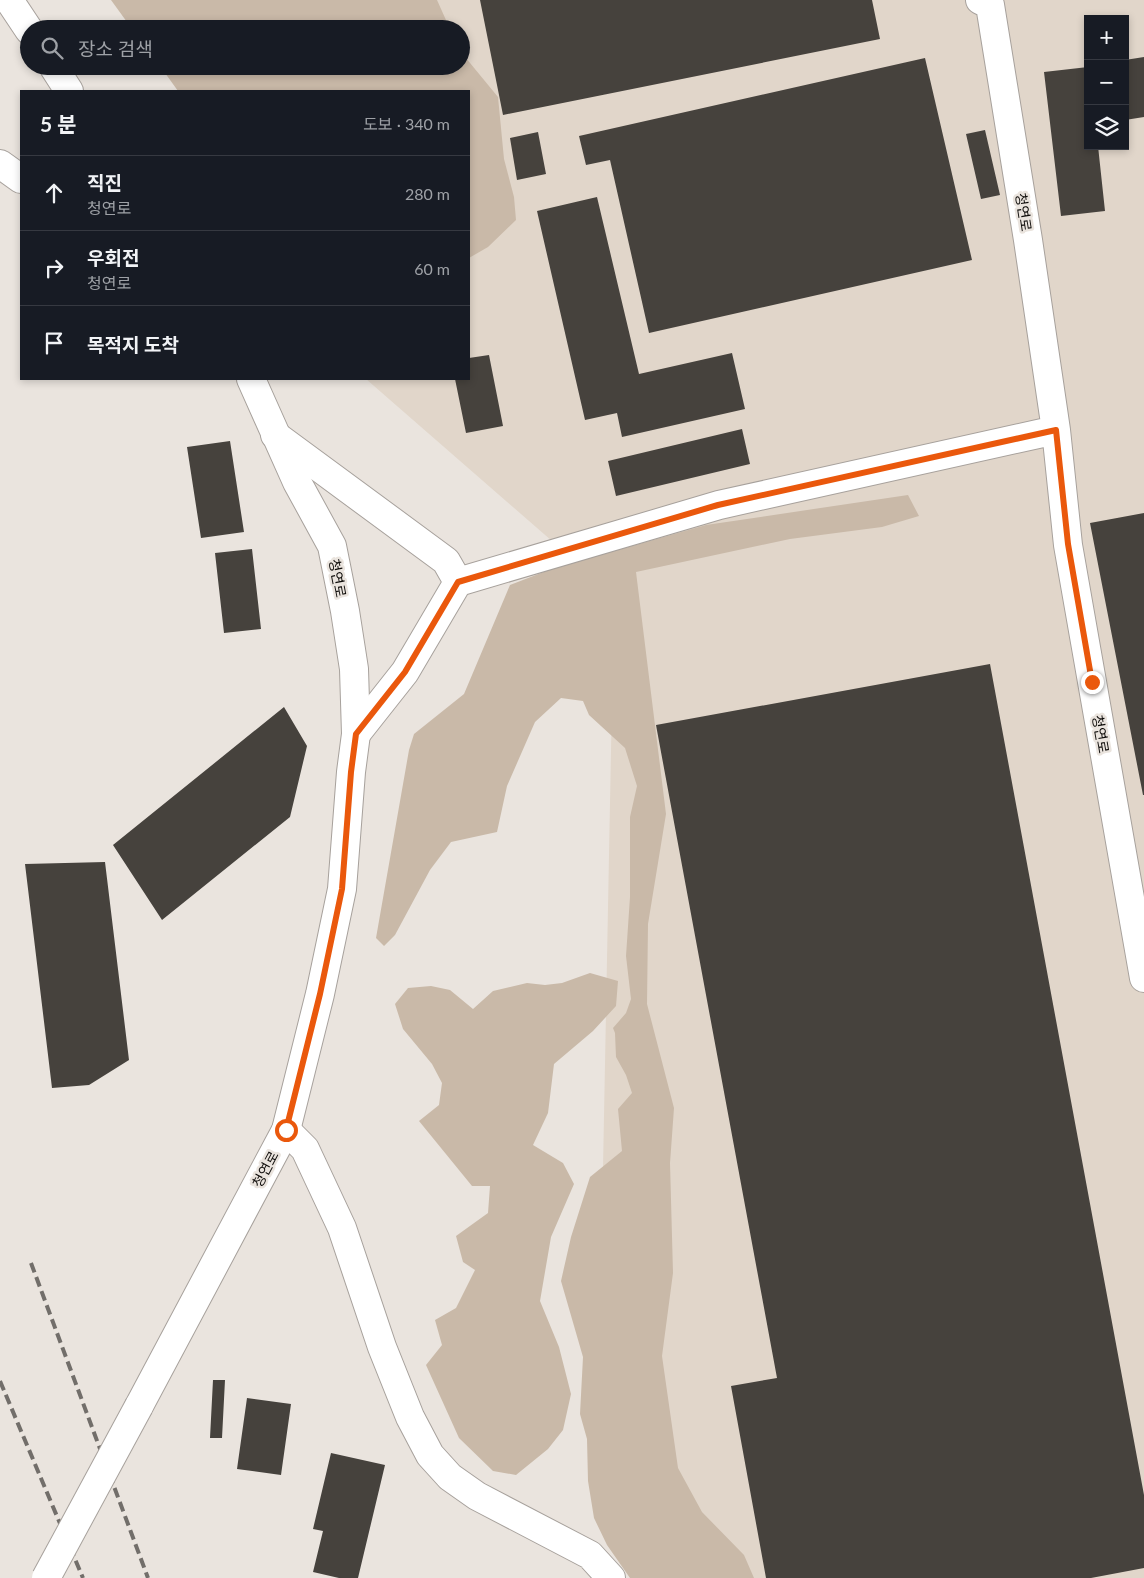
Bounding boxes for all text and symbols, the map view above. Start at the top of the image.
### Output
map controls [1084,15,1129,150]
button: + [1084,15,1129,60]
search box [20,20,470,75]
icon: search [38,34,66,62]
text: 장소 검색 [78,37,153,60]
button: − [1084,60,1129,105]
button: layers [1084,105,1129,150]
text: 5 분 [40,111,77,136]
text: 도보 · 340 m [363,114,450,133]
text: 직진 [87,171,122,194]
icon: ahead [40,179,68,207]
text: 280 m [405,184,450,203]
street label: 청연로 [1013,192,1035,233]
text: 청연로 [87,198,131,217]
text: 우회전 [87,246,139,269]
icon: right [40,254,68,282]
text: 60 m [414,259,450,278]
text: 청연로 [87,273,131,292]
icon: arrive [40,329,68,357]
text: 목적지 도착 [87,333,179,356]
street label: 청연로 [326,557,350,599]
route end [1081,671,1104,694]
street label: 청연로 [1089,713,1113,755]
route start [275,1119,298,1142]
street label: 청연로 [248,1148,282,1190]

